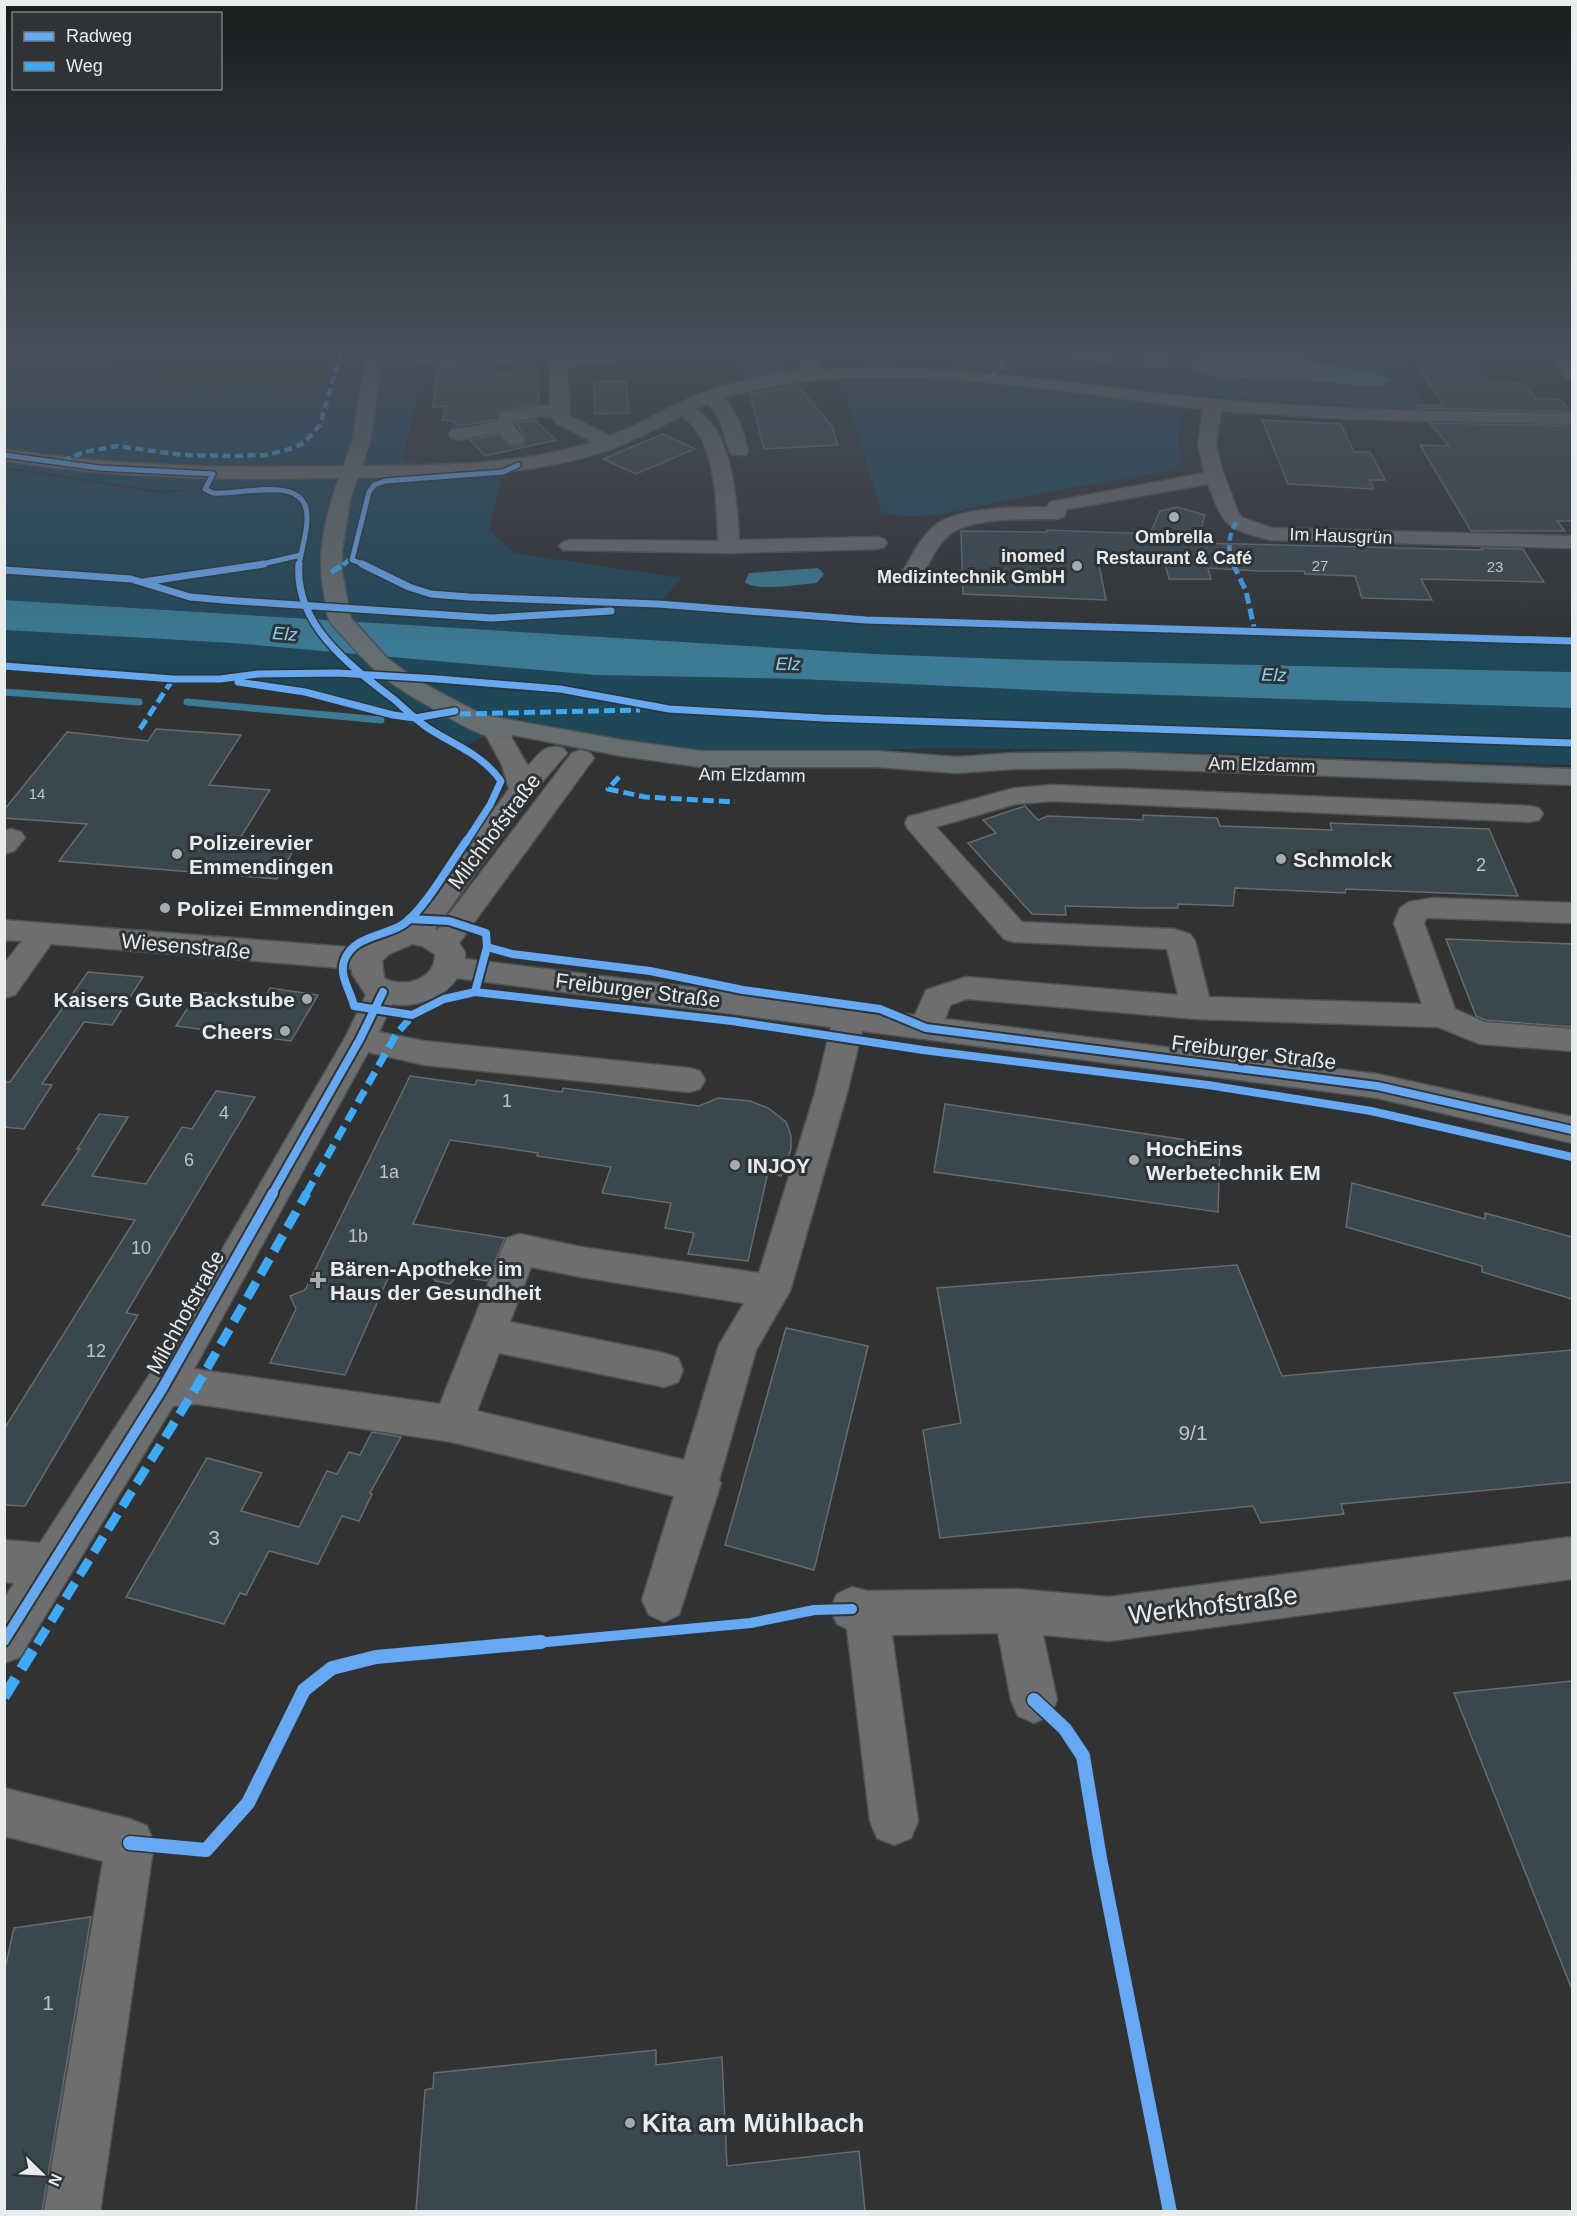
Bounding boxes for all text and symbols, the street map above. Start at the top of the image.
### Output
legend [12,12,222,90]
text: Radweg [66,26,132,46]
text: Weg [66,56,103,76]
marker: Ombrella Restaurant & Café [1167,510,1181,524]
street label: Im Hausgrün [1289,524,1393,548]
place label: Ombrella Restaurant & Café [1096,527,1252,568]
place label: inomed Medizintechnik GmbH [877,546,1065,587]
house number: 27 [1312,557,1328,574]
house number: 23 [1487,558,1503,575]
marker: inomed Medizintechnik GmbH [1070,559,1084,573]
water label: Elz [272,623,298,645]
water label: Elz [775,654,801,674]
water label: Elz [1261,665,1287,685]
street label: Am Elzdamm [1208,753,1316,777]
street label: Am Elzdamm [698,764,806,786]
street label: Milchhofstraße [443,769,545,893]
house number: 14 [29,785,45,802]
place label: Polizeirevier Emmendingen [189,831,334,878]
marker: Polizeirevier Emmendingen [170,847,184,861]
place label: Schmolck [1293,848,1393,871]
marker: Schmolck [1274,852,1288,866]
house number: 2 [1476,855,1486,875]
place label: Polizei Emmendingen [177,897,394,920]
marker: Polizei Emmendingen [158,901,172,915]
street label: Wiesenstraße [120,929,252,963]
street label: Freiburger Straße [554,968,722,1012]
place label: Kaisers Gute Backstube [53,988,295,1011]
marker: Kaisers Gute Backstube [300,992,314,1006]
place label: Cheers [202,1020,273,1043]
marker: Cheers [278,1024,292,1038]
street label: Freiburger Straße [1170,1030,1338,1074]
house number: 1 [502,1091,512,1111]
house number: 4 [219,1103,229,1123]
place label: HochEins Werbetechnik EM [1146,1137,1321,1184]
house number: 6 [184,1150,194,1170]
marker: HochEins Werbetechnik EM [1127,1153,1141,1167]
place label: INJOY [747,1154,810,1177]
marker: INJOY [728,1158,742,1172]
house number: 1a [379,1162,400,1182]
house number: 1b [348,1226,368,1246]
house number: 10 [131,1238,151,1258]
street label: Milchhofstraße [142,1246,228,1378]
place label: Bären-Apotheke im Haus der Gesundheit [330,1257,541,1304]
marker: Bären-Apotheke im Haus der Gesundheit [311,1273,325,1287]
house number: 12 [86,1341,106,1361]
house number: 9/1 [1178,1421,1208,1444]
house number: 3 [208,1526,220,1549]
street label: Werkhofstraße [1127,1580,1299,1630]
house number: 1 [42,1991,54,2014]
place label: Kita am Mühlbach [642,2108,864,2138]
marker: Kita am Mühlbach [623,2116,637,2130]
north arrow [12,2144,72,2204]
text: N [45,2171,65,2189]

